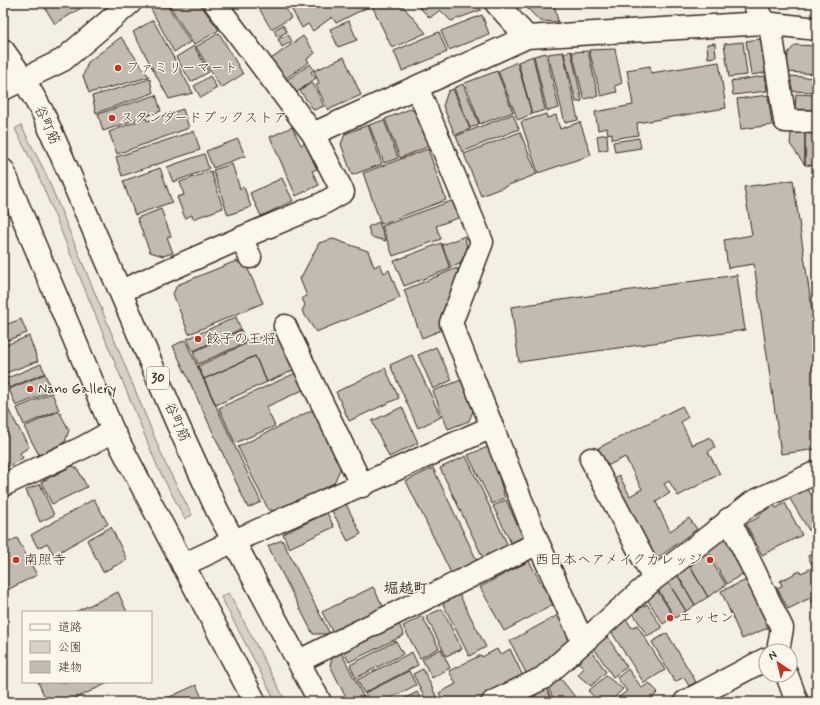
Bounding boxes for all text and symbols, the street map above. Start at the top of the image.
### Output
place label: ファミリーマート [126,59,238,77]
marker: ファミリーマート [113,63,123,73]
street label: 谷町筋 [30,102,64,148]
place label: スタンダードブックストア [120,109,287,127]
marker: スタンダードブックストア [107,113,117,123]
place label: 餃子の王将 [206,330,276,348]
marker: 餃子の王将 [193,334,203,344]
road number: 30 [147,367,169,389]
place label: Nano Gallery [38,380,116,398]
marker: Nano Gallery [25,384,35,394]
street label: 谷町筋 [160,399,194,445]
place label: 南照寺 [24,551,66,569]
place label: 西日本ヘアメイクカレッジ [535,551,702,569]
marker: 南照寺 [11,555,21,565]
marker: 西日本ヘアメイクカレッジ [705,555,715,565]
district label: 堀越町 [383,579,429,599]
place label: エッセン [678,609,734,627]
legend [22,611,152,683]
marker: エッセン [665,613,675,623]
text: 道路 [58,620,82,636]
text: 公園 [58,640,82,656]
north arrow [758,643,798,683]
text: N [766,648,780,663]
text: 建物 [58,660,82,676]

